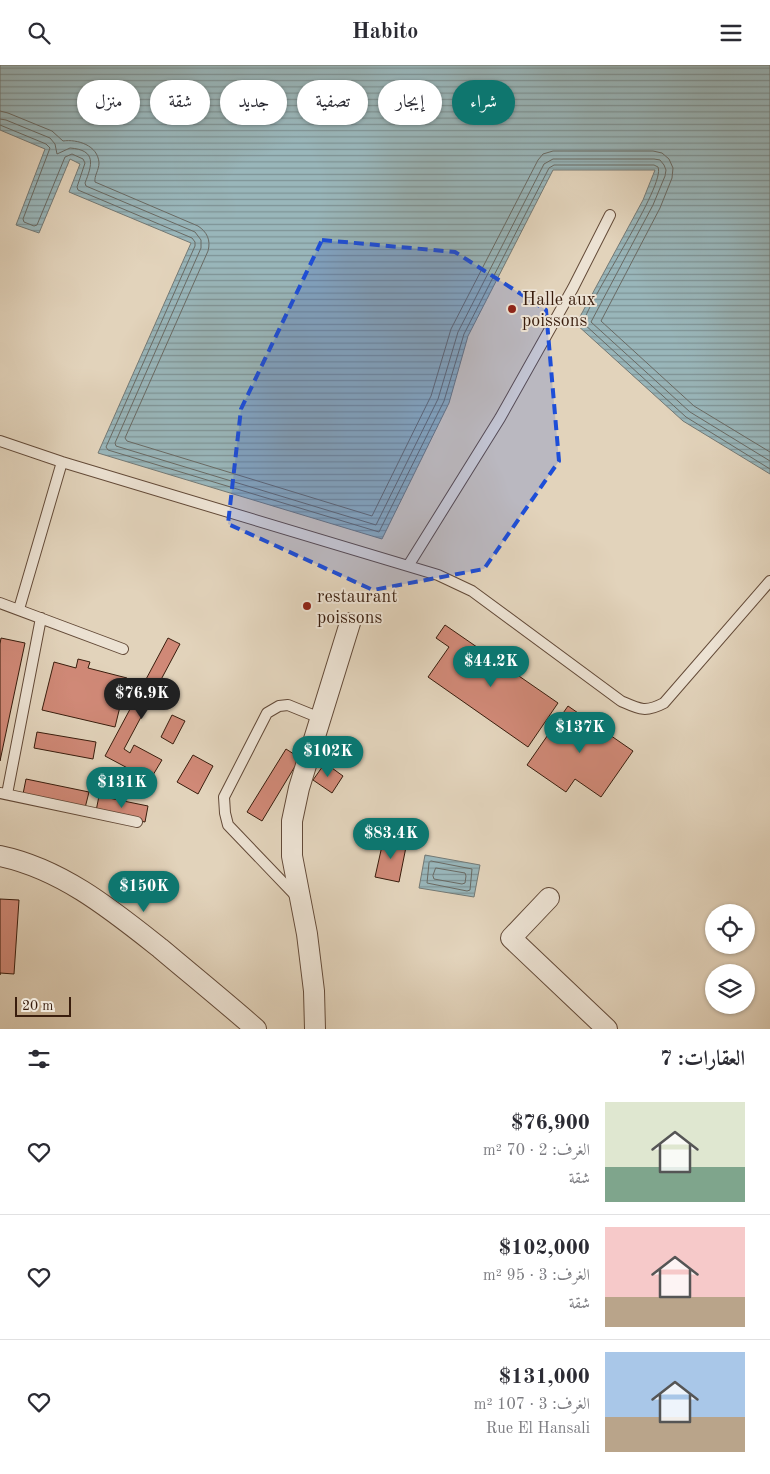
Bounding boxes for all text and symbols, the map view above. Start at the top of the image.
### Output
icon: search [25,19,53,47]
icon: menu [717,19,745,47]
text: Habito [352,21,418,43]
chip: منزل [77,80,140,125]
chip: شقة [150,80,210,125]
chip: جديد [220,80,287,125]
chip: تصفية [297,80,368,125]
chip: إيجار [378,80,442,125]
chip: شراء [452,80,515,125]
place label: Halle aux poissons [522,291,596,330]
marker: Halle aux poissons [506,303,518,315]
place label: restaurant poissons [317,588,398,627]
marker: restaurant poissons [301,600,313,612]
pin: $44.2K [450,645,532,688]
text: $44.2K [464,654,518,670]
pin: $76.9K [101,677,183,720]
text: $76.9K [115,686,169,702]
pin: $137K [545,711,615,754]
text: $137K [555,720,605,736]
pin: $102K [293,735,363,778]
text: $102K [303,744,353,760]
pin: $131K [87,767,157,809]
text: $131K [97,775,147,791]
pin: $83.4K [350,817,432,860]
text: $83.4K [364,826,418,842]
pin: $150K [109,871,179,913]
text: $150K [119,879,169,895]
map controls [705,904,755,1014]
button: locate [705,904,755,954]
button: layers [705,964,755,1014]
scale bar [15,994,71,1017]
text: 20 m [22,999,53,1013]
icon: filters [25,1045,53,1073]
text: العقارات: 7 [660,1049,745,1070]
text: $76,900 [511,1113,590,1134]
icon: home [645,1122,705,1182]
icon: heart [25,1138,53,1166]
text: الغرف: 2 · 70 m² [483,1143,590,1159]
text: شقة [569,1171,590,1187]
text: $102,000 [499,1238,590,1259]
icon: home [645,1247,705,1307]
icon: heart [25,1263,53,1291]
text: الغرف: 3 · 95 m² [483,1268,590,1284]
text: شقة [569,1296,590,1312]
text: $131,000 [499,1367,590,1388]
icon: home [645,1372,705,1432]
icon: heart [25,1388,53,1416]
text: الغرف: 3 · 107 m² [474,1397,590,1413]
text: Rue El Hansali [486,1421,590,1437]

